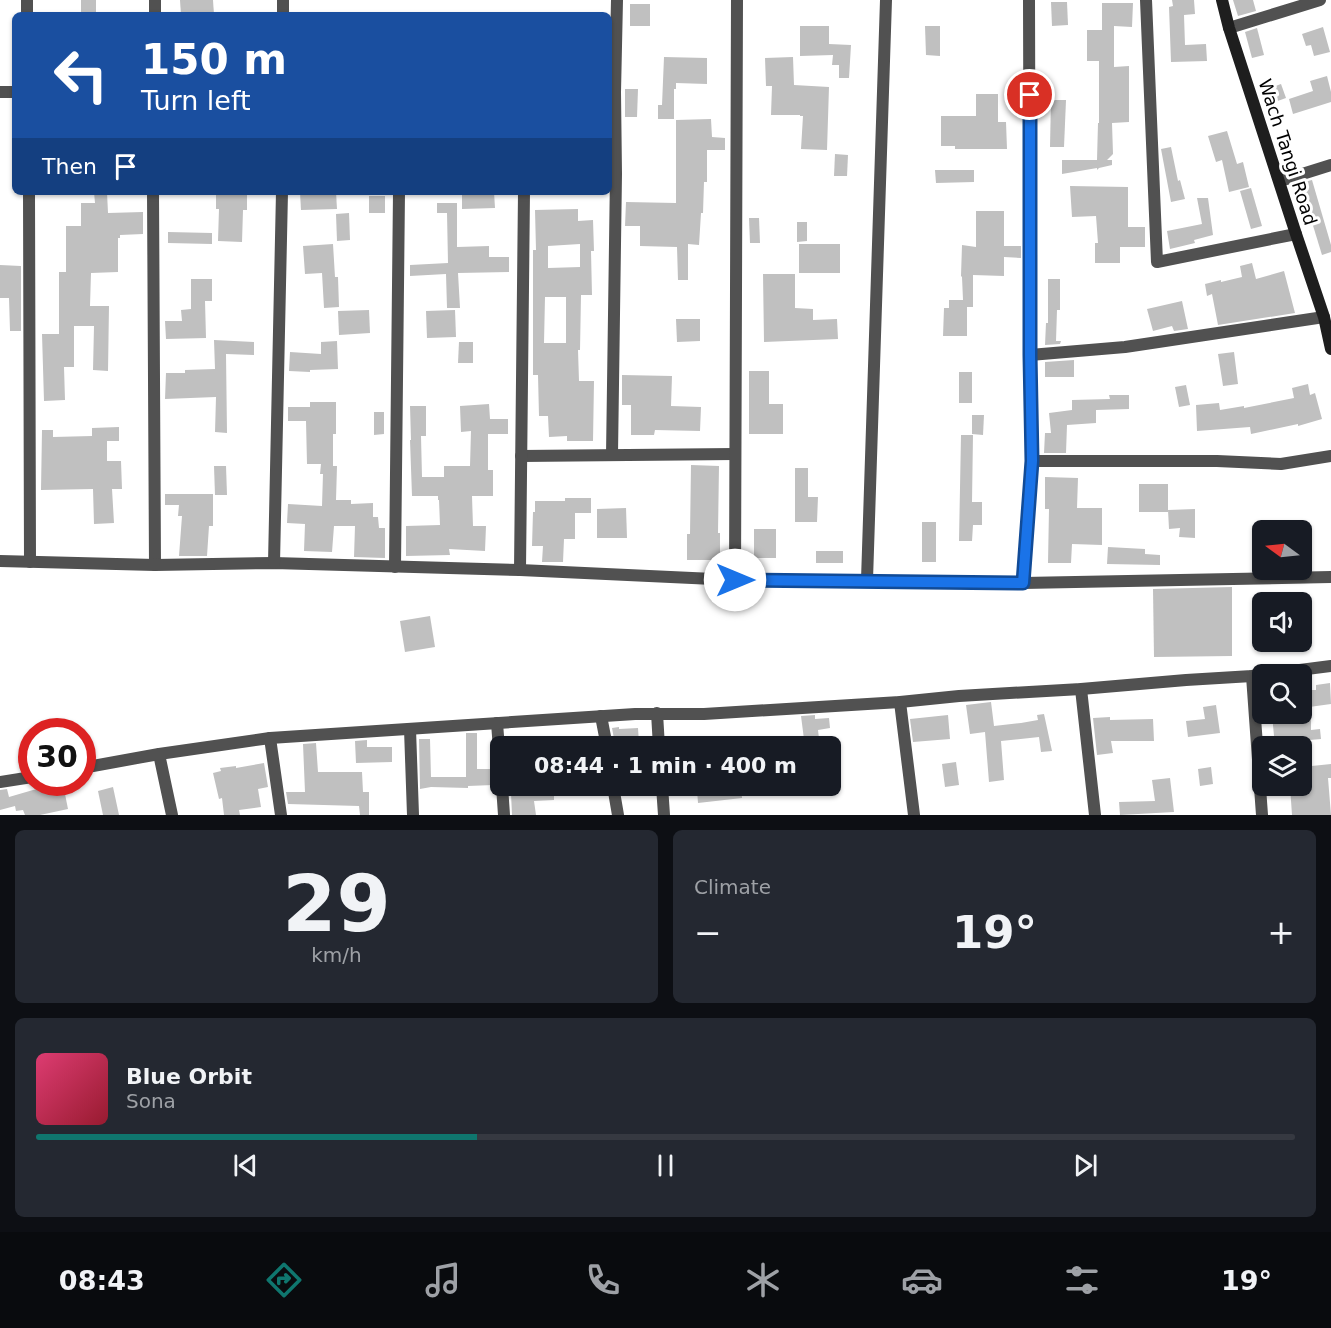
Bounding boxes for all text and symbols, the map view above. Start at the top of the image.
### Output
text: 150 m [141,35,287,84]
icon: left [42,36,120,114]
pin [1004,69,1055,120]
street label: Wach Tangi Road [1254,76,1322,228]
icon: arrive [1013,78,1046,111]
text: Turn left [141,85,251,116]
icon: arrive [109,150,142,183]
text: Then [42,154,97,179]
north arrow [1252,520,1312,580]
map controls [1252,520,1312,796]
position arrow [703,548,767,612]
button: sound [1252,592,1312,652]
button: search [1252,664,1312,724]
speed limit sign: 30 [18,718,96,796]
button: layers [1252,736,1312,796]
text: 08:44 · 1 min · 400 m [534,753,797,778]
text: 29 [282,859,391,949]
text: Climate [694,875,771,899]
text: 19° [952,906,1037,959]
text: − [694,913,722,952]
text: + [1267,913,1295,952]
text: km/h [311,943,362,967]
text: Blue Orbit [126,1064,252,1089]
text: Sona [126,1089,176,1113]
icon: previous [229,1149,262,1182]
icon: pause [649,1149,682,1182]
icon: next [1069,1149,1102,1182]
icon: directions [263,1259,305,1301]
icon: music [422,1259,464,1301]
icon: phone [582,1259,624,1301]
icon: climate [742,1259,784,1301]
icon: car [901,1259,943,1301]
icon: filters [1061,1259,1103,1301]
text: 08:43 [59,1265,145,1296]
text: 19° [1221,1265,1272,1296]

